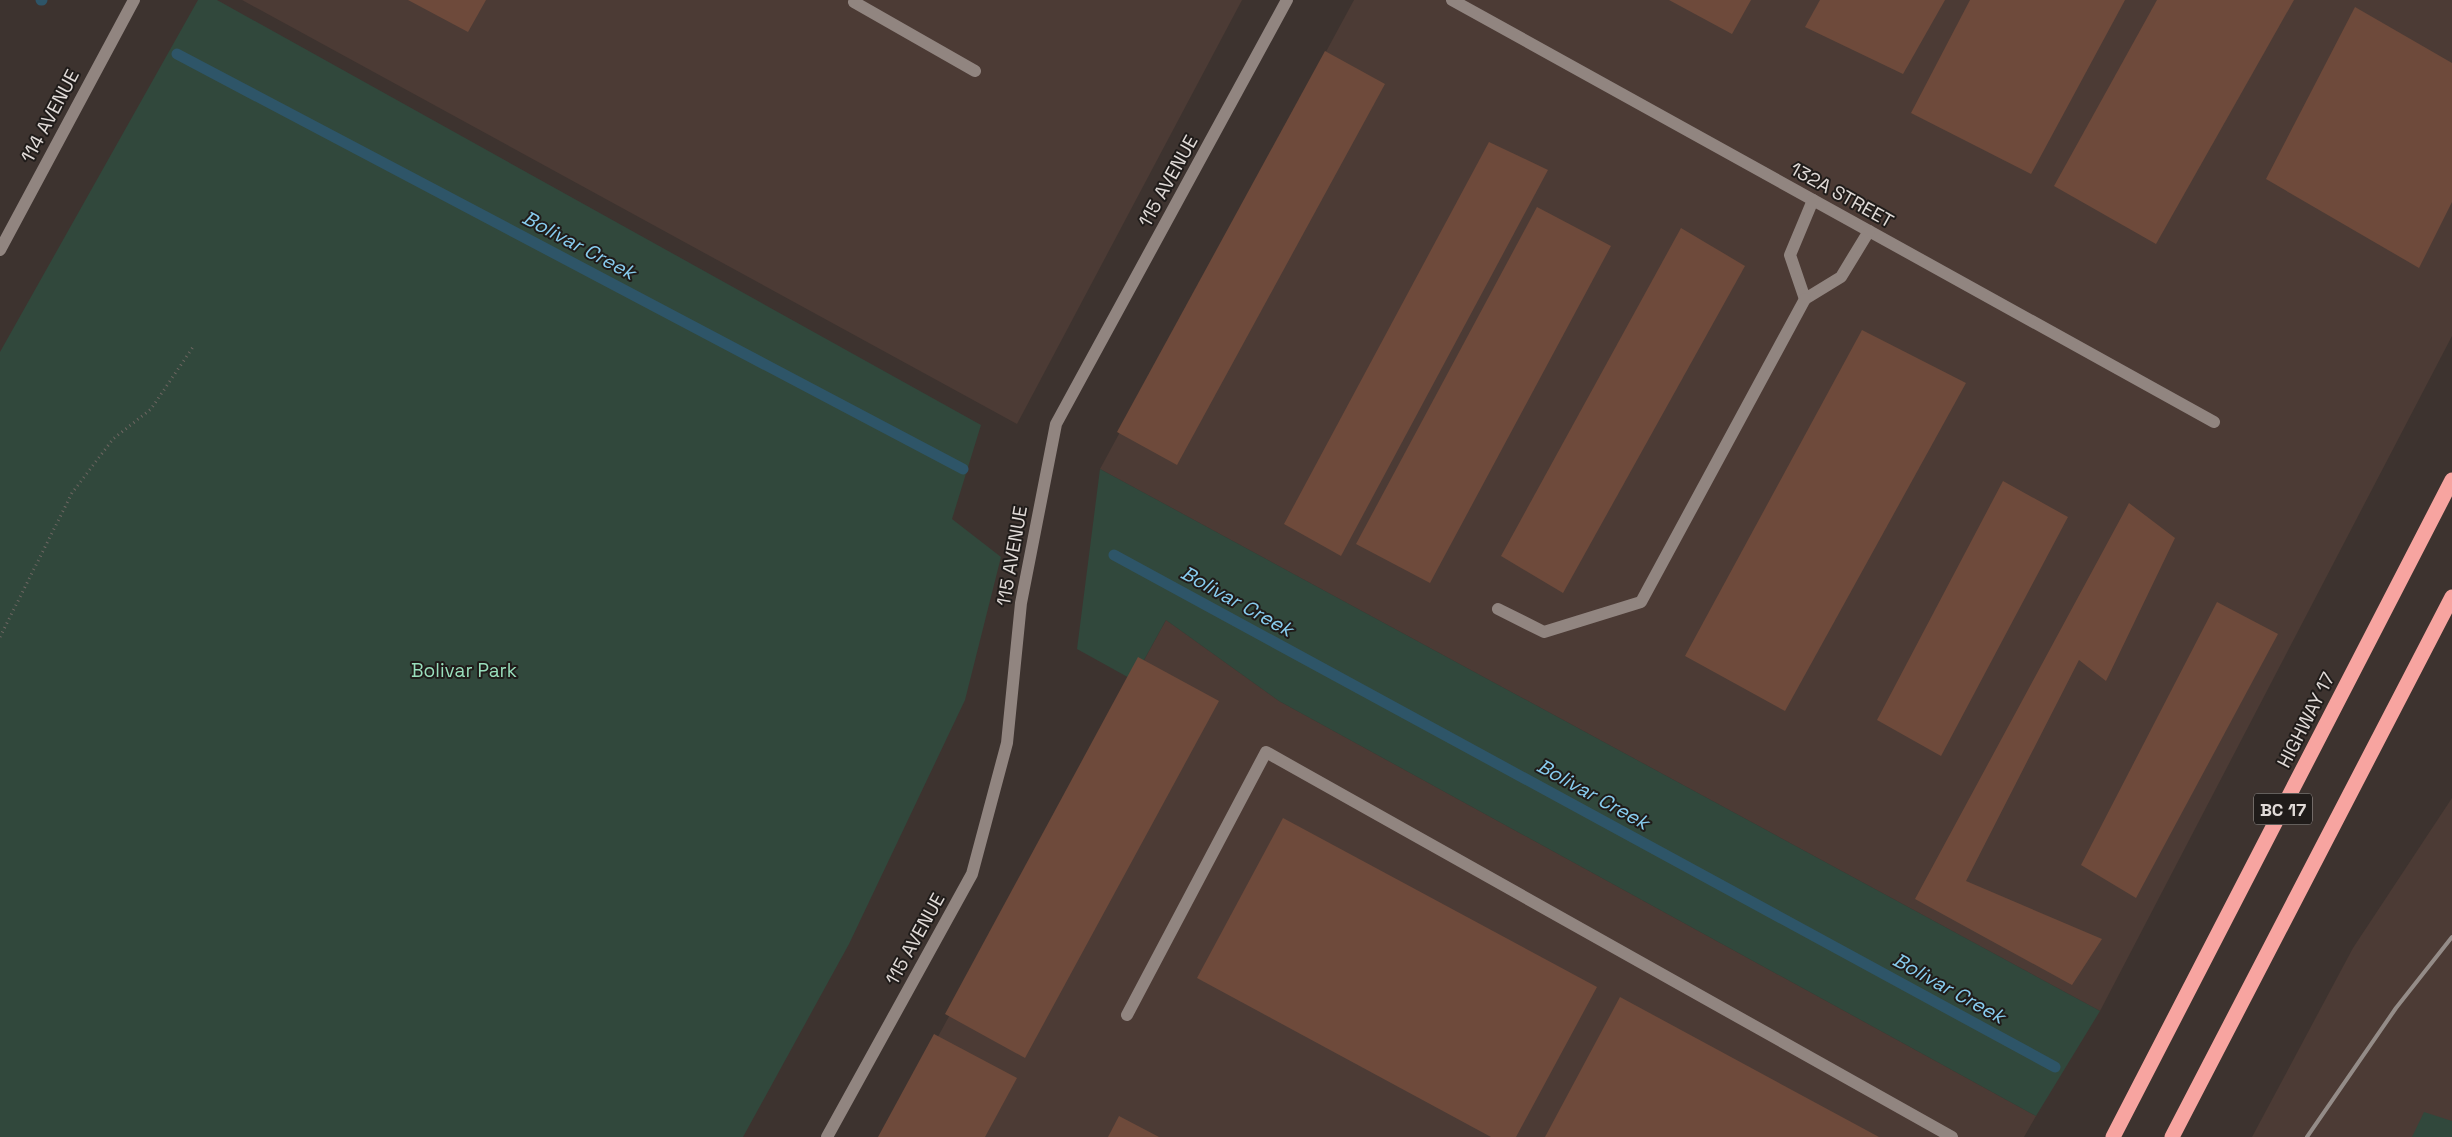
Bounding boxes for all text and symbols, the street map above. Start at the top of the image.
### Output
street label: 114 AVENUE [15,65,85,167]
street label: 115 AVENUE [1133,131,1203,231]
street label: 132A STREET [1786,156,1898,234]
water label: Bolivar Creek [518,204,642,287]
street label: 115 AVENUE [991,504,1033,608]
water label: Bolivar Creek [1176,559,1300,644]
park label: Bolivar Park [411,658,517,683]
street label: HIGHWAY 17 [2271,668,2341,772]
water label: Bolivar Creek [1532,752,1656,837]
road number: BC 17 [2254,794,2312,824]
street label: 115 AVENUE [880,889,950,989]
water label: Bolivar Creek [1888,946,2012,1031]

